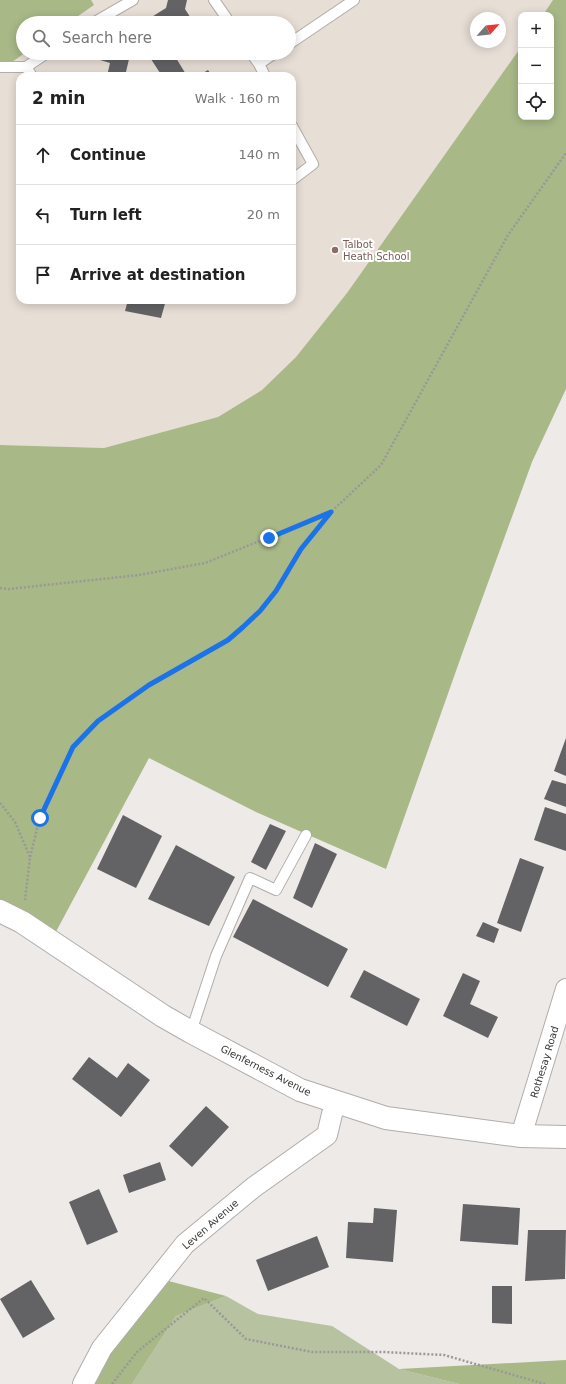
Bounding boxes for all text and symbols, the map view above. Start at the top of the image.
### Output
north arrow [470,12,506,48]
map controls [518,12,554,120]
button: + [518,12,554,48]
search box [16,16,296,60]
icon: search [30,27,52,49]
text: Search here [62,29,152,47]
button: − [518,48,554,84]
button: locate [518,84,554,120]
text: 2 min [32,88,85,108]
text: Walk · 160 m [195,91,280,106]
icon: ahead [32,144,54,166]
text: Continue [70,146,146,164]
text: 140 m [238,147,280,162]
icon: left [32,204,54,226]
text: Turn left [70,206,142,224]
text: 20 m [247,207,280,222]
place label: Talbot Heath School [342,239,409,262]
marker: Talbot Heath School [330,245,340,255]
icon: arrive [32,264,54,286]
text: Arrive at destination [70,266,245,284]
route end [260,529,278,547]
route start [31,809,49,827]
street label: Rothesay Road [528,1025,561,1099]
street label: Glenferness Avenue [219,1043,313,1098]
street label: Leven Avenue [180,1197,240,1252]

